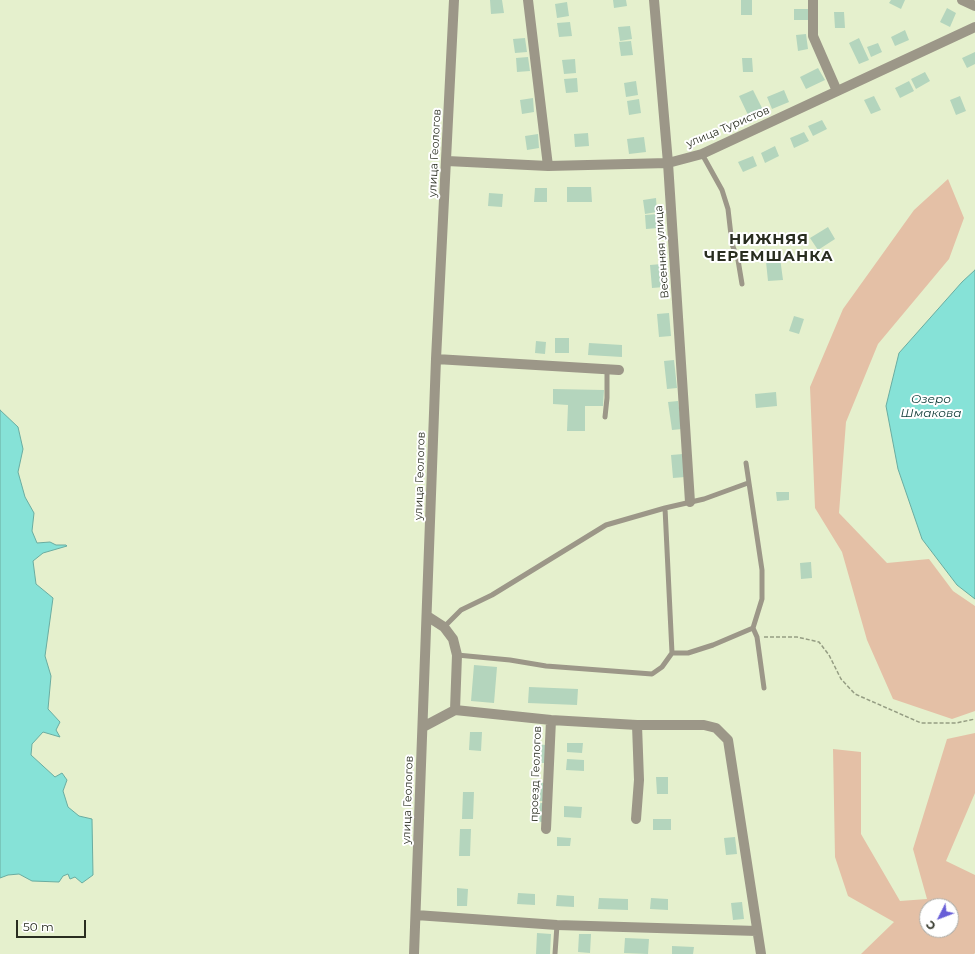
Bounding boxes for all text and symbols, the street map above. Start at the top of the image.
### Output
street label: улица Туристов [684,103,772,151]
street label: улица Геологов [426,108,444,198]
street label: Весенняя улица [652,205,672,299]
district label: НИЖНЯЯ ЧЕРЕМШАНКА [704,231,834,266]
water label: Озеро Шмакова [901,392,961,420]
street label: улица Геологов [412,432,428,520]
street label: проезд Геологов [528,726,544,822]
street label: улица Геологов [400,756,416,844]
north arrow [919,898,959,938]
scale bar [18,912,88,938]
text: С [923,918,939,933]
text: 50 m [23,919,54,934]

